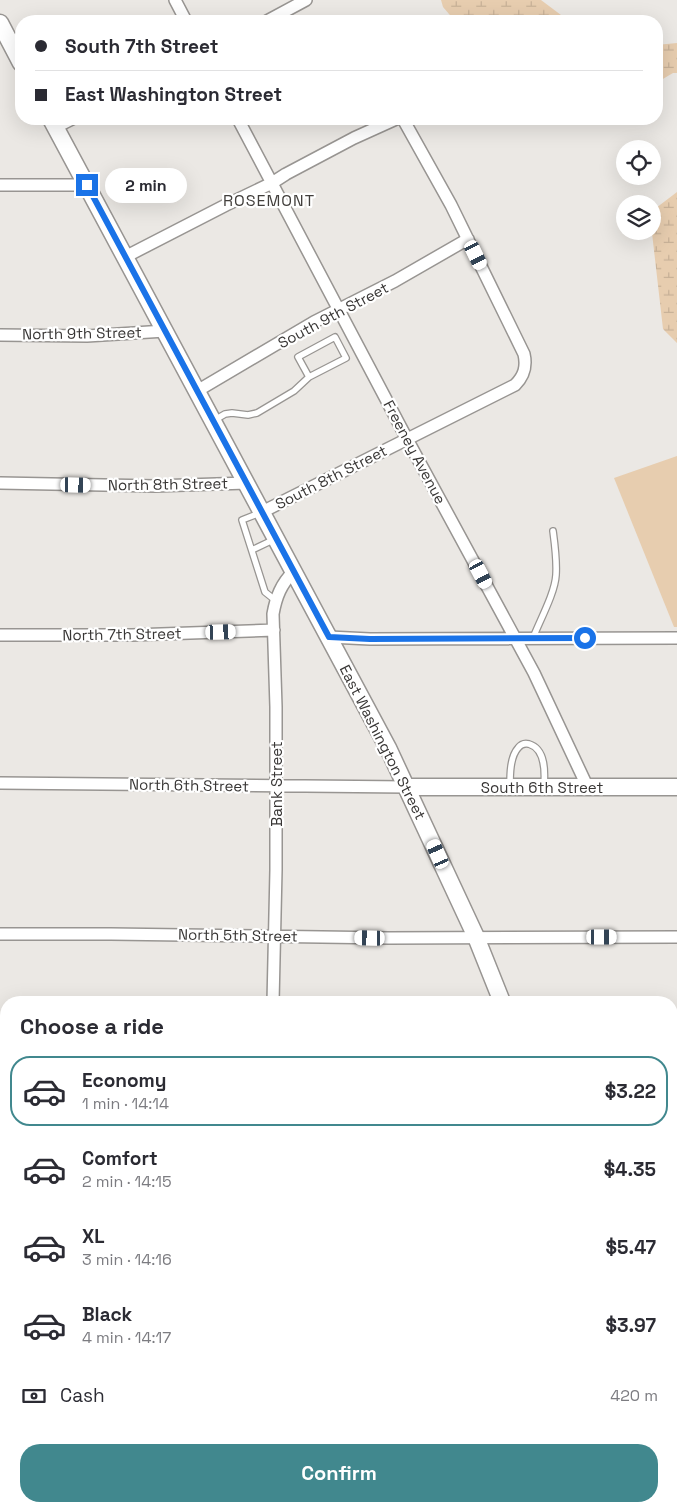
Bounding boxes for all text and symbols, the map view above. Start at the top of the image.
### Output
text: South 7th Street [65,34,218,59]
text: East Washington Street [65,82,282,107]
map controls [616,140,661,240]
button: locate [616,140,661,185]
callout: 2 min [104,168,187,202]
route end [76,174,98,196]
text: 2 min [125,175,167,196]
district label: ROSEMONT [223,190,315,211]
button: layers [616,195,661,240]
car [462,238,489,272]
street label: South 9th Street [274,278,392,352]
street label: North 9th Street [22,322,142,344]
street label: Freeney Avenue [380,397,450,507]
street label: South 8th Street [272,441,390,513]
street label: North 8th Street [108,473,228,495]
car [60,477,91,493]
car [467,557,494,591]
street label: North 7th Street [62,623,182,645]
car [205,624,236,640]
route start [574,627,596,649]
street label: East Washington Street [336,661,430,823]
street label: Bank Street [267,741,286,827]
street label: North 6th Street [129,774,249,796]
street label: South 6th Street [481,778,603,797]
car [425,837,450,871]
street label: North 5th Street [178,924,298,946]
car [354,930,385,946]
car [587,930,617,945]
text: Choose a ride [20,1012,164,1040]
text: Economy [82,1068,166,1093]
icon: car [22,1069,67,1114]
text: $3.22 [605,1079,656,1104]
text: 1 min · 14:14 [82,1093,169,1114]
text: Comfort [82,1146,158,1171]
icon: car [22,1147,67,1192]
text: $4.35 [604,1157,656,1182]
text: 2 min · 14:15 [82,1171,171,1192]
text: XL [82,1224,105,1249]
icon: car [22,1225,67,1270]
text: $5.47 [606,1235,656,1260]
text: 3 min · 14:16 [82,1249,172,1270]
text: Black [82,1302,132,1327]
icon: car [22,1303,67,1348]
text: $3.97 [605,1313,656,1338]
text: 4 min · 14:17 [82,1327,171,1348]
icon: cash [20,1382,48,1410]
text: Cash [60,1383,105,1408]
text: 420 m [610,1385,658,1406]
button: Confirm [20,1444,658,1502]

